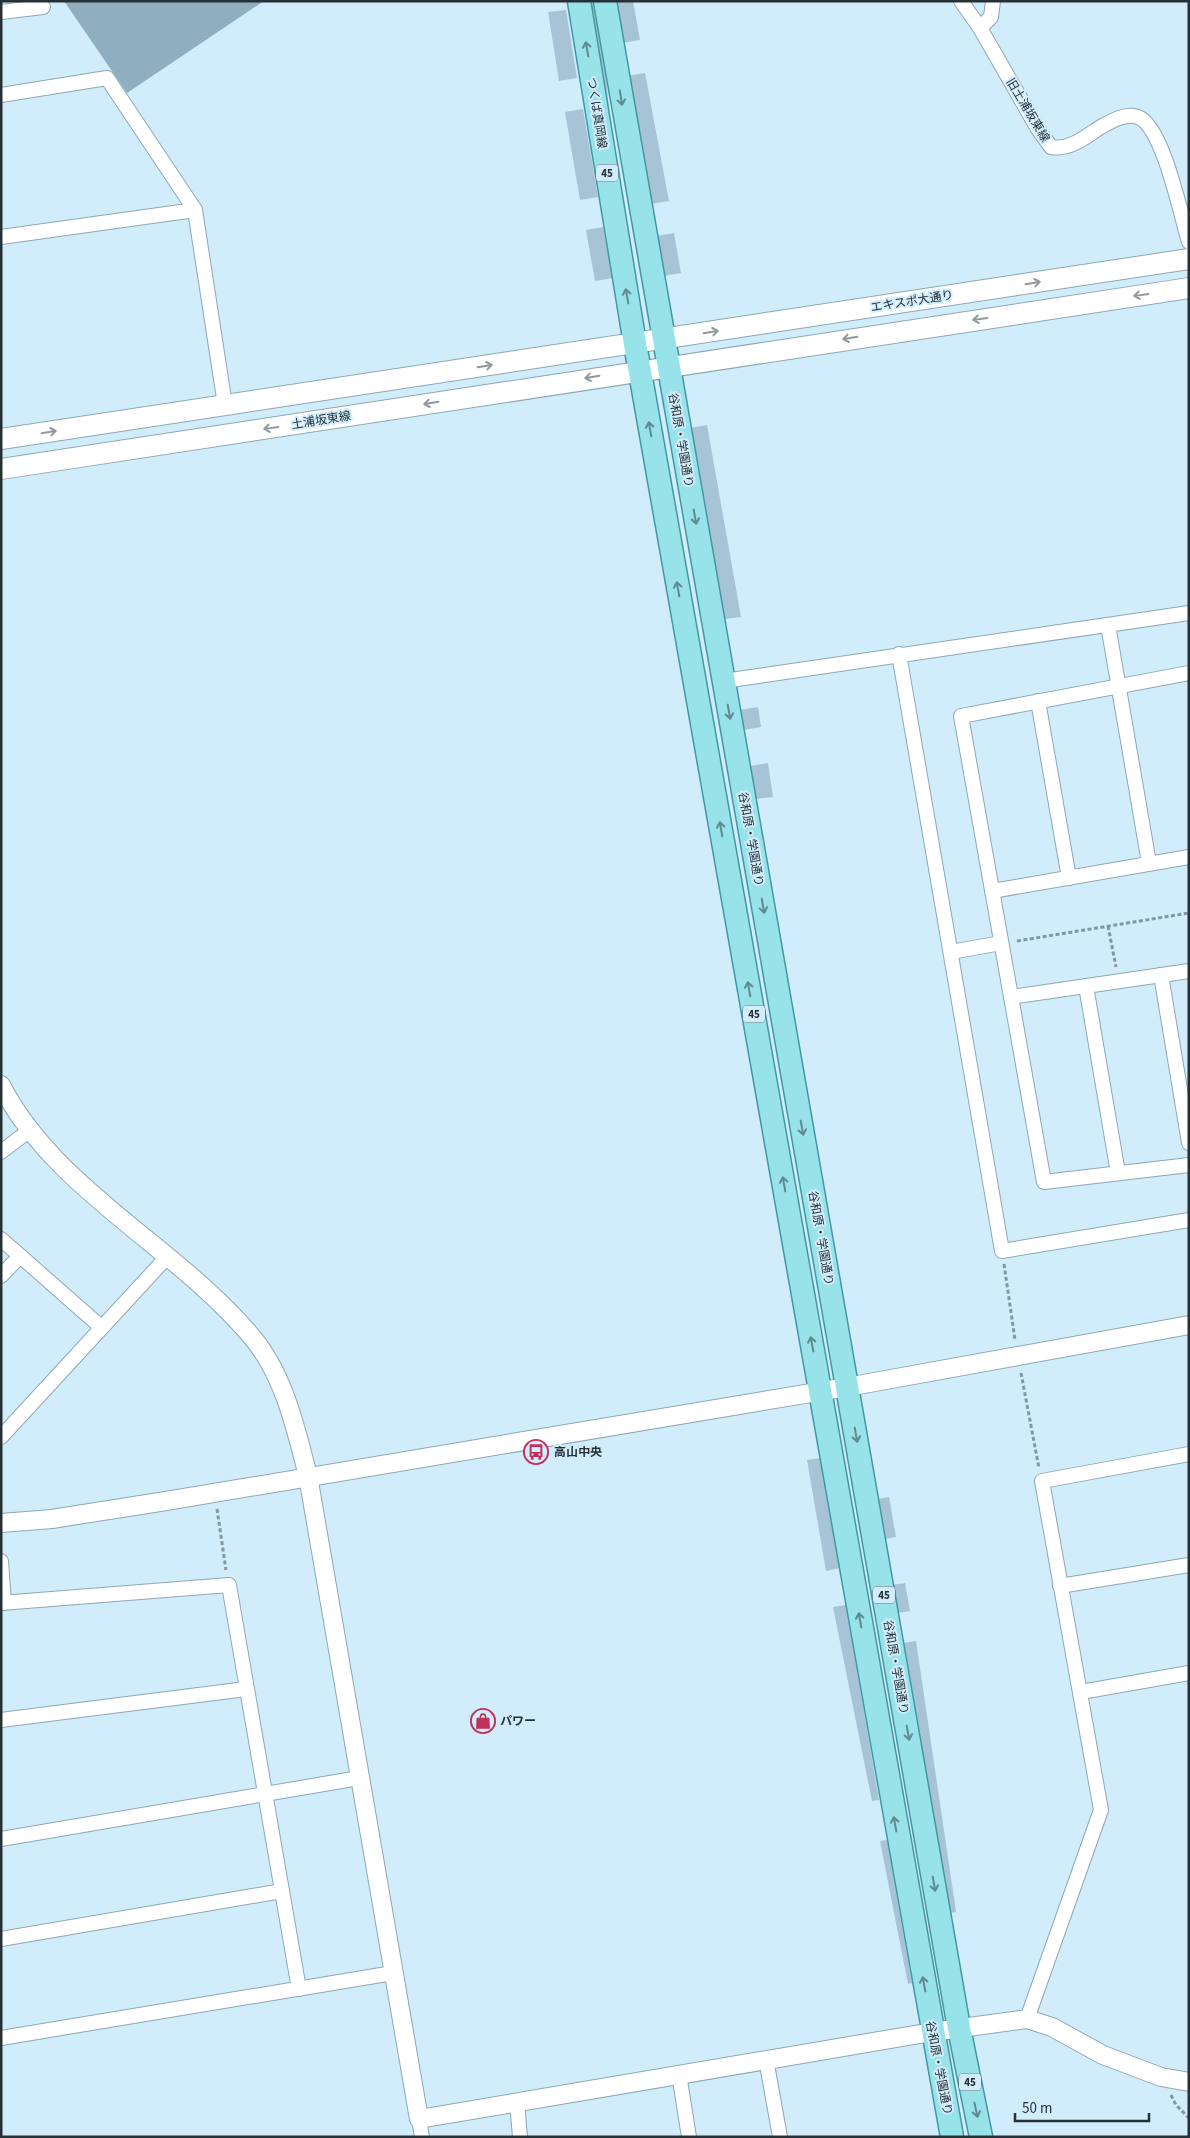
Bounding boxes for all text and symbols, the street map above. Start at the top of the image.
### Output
one-way arrow [581,41,591,57]
street label: 旧土浦坂東線 [1002,75,1053,146]
street label: つくば真岡線 [582,76,611,150]
one-way arrow [617,89,627,105]
road number: 45 [596,164,618,182]
one-way arrow [1024,277,1040,287]
street label: エキスポ大通り [869,287,955,316]
one-way arrow [621,288,631,304]
one-way arrow [1133,291,1149,301]
one-way arrow [972,314,988,324]
one-way arrow [703,327,719,337]
one-way arrow [842,334,858,344]
one-way arrow [476,361,492,371]
one-way arrow [584,373,600,383]
street label: 谷和原・学園通り [664,391,697,489]
one-way arrow [424,398,440,408]
street label: 土浦坂東線 [290,407,352,434]
one-way arrow [645,421,655,437]
one-way arrow [263,423,279,433]
one-way arrow [41,426,57,436]
one-way arrow [691,509,701,525]
one-way arrow [673,581,683,597]
one-way arrow [725,703,735,719]
street label: 谷和原・学園通り [734,790,767,888]
one-way arrow [715,822,725,838]
one-way arrow [758,898,768,914]
one-way arrow [744,982,754,998]
road number: 45 [743,1006,765,1022]
one-way arrow [797,1120,807,1136]
one-way arrow [778,1176,788,1192]
street label: 谷和原・学園通り [804,1189,837,1287]
one-way arrow [806,1336,816,1352]
one-way arrow [851,1427,861,1443]
bus stop icon: 高山中央 [523,1439,549,1465]
place label: 高山中央 [554,1444,602,1461]
road number: 45 [873,1586,895,1604]
one-way arrow [854,1612,864,1628]
street label: 谷和原・学園通り [879,1618,912,1716]
shop icon: パワー [470,1708,496,1734]
place label: パワー [500,1713,536,1730]
one-way arrow [903,1725,913,1741]
one-way arrow [890,1816,900,1832]
one-way arrow [929,1876,939,1892]
one-way arrow [918,1976,928,1992]
street label: 谷和原・学園通り [921,2019,956,2117]
road number: 45 [959,2074,981,2090]
scale bar [1015,2090,1149,2122]
text: 50 m [1022,2098,1052,2119]
one-way arrow [971,2102,981,2118]

